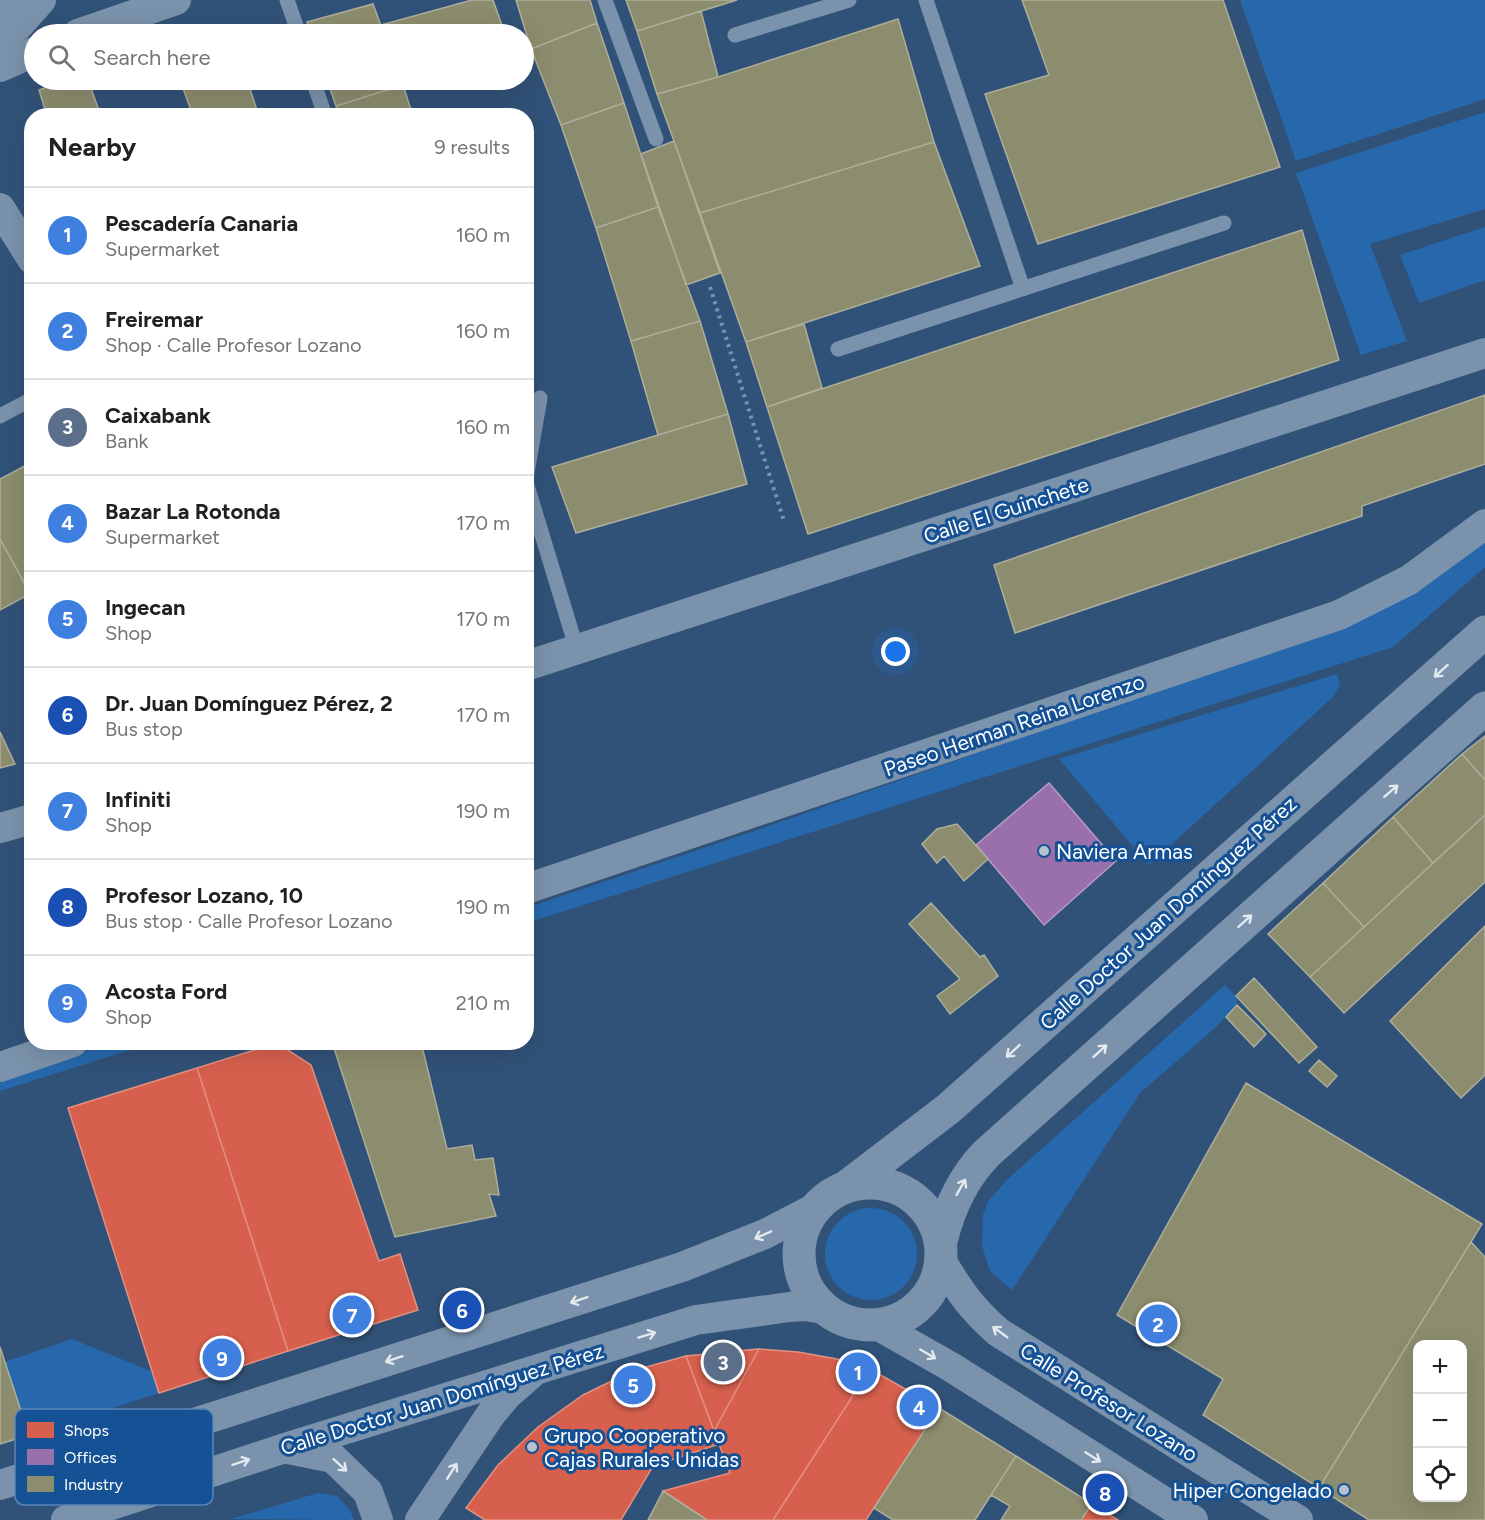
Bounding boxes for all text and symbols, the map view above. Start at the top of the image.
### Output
search box [24,24,534,90]
icon: search [45,41,78,74]
text: Search here [93,44,211,71]
text: Nearby [48,131,136,163]
text: 9 results [434,135,510,159]
text: Pescadería Canaria [105,210,298,237]
text: 1 [63,223,72,247]
text: 160 m [456,223,510,247]
text: Supermarket [105,237,220,261]
text: Freiremar [105,306,203,333]
text: 2 [62,319,73,343]
text: 160 m [456,319,510,343]
text: Shop · Calle Profesor Lozano [105,333,362,357]
text: Caixabank [105,402,211,429]
text: 3 [62,415,73,439]
text: 160 m [456,415,510,439]
text: Bank [105,429,148,453]
street label: Calle El Guinchete [920,472,1092,548]
text: Bazar La Rotonda [105,498,280,525]
text: 4 [61,511,74,535]
text: 170 m [456,511,510,535]
text: Supermarket [105,525,220,549]
text: Ingecan [105,594,186,621]
text: 5 [62,607,73,631]
text: 170 m [456,607,510,631]
text: Shop [105,621,152,645]
your location [881,637,910,666]
one-way arrow [1434,664,1449,678]
street label: Paseo Herman Reina Lorenzo [880,669,1148,781]
text: Dr. Juan Domínguez Pérez, 2 [105,690,393,717]
text: 6 [62,703,73,727]
text: 170 m [456,703,510,727]
text: Bus stop [105,717,183,741]
one-way arrow [1383,784,1398,798]
text: Infiniti [105,786,171,813]
street label: Calle Doctor Juan Domínguez Pérez [1035,791,1301,1035]
text: 7 [62,799,73,823]
text: 190 m [456,799,510,823]
text: Shop [105,813,152,837]
place label: Naviera Armas [1056,839,1193,864]
marker: Naviera Armas [1037,844,1051,858]
text: Profesor Lozano, 10 [105,882,303,909]
text: 8 [61,895,74,919]
text: 190 m [456,895,510,919]
text: Bus stop · Calle Profesor Lozano [105,909,393,933]
one-way arrow [1238,914,1253,928]
text: Acosta Ford [105,978,227,1005]
text: 9 [62,991,73,1015]
text: 210 m [456,991,510,1015]
text: Shop [105,1005,152,1029]
one-way arrow [1006,1044,1021,1058]
one-way arrow [1093,1044,1108,1059]
one-way arrow [955,1179,967,1196]
one-way arrow [754,1230,772,1241]
pin: 6 [442,1288,482,1332]
pin: 7 [332,1292,372,1338]
one-way arrow [570,1295,589,1306]
pin: 2 [1138,1302,1178,1346]
one-way arrow [992,1326,1008,1338]
one-way arrow [637,1329,656,1340]
pin: 9 [202,1336,242,1380]
street label: Calle Profesor Lozano [1016,1337,1202,1467]
street label: Calle Doctor Juan Domínguez Pérez [277,1338,607,1460]
pin: 3 [704,1340,742,1384]
map controls [1413,1340,1467,1502]
button: + [1413,1340,1467,1394]
one-way arrow [919,1348,936,1360]
pin: 1 [838,1350,878,1394]
one-way arrow [385,1354,404,1365]
pin: 5 [614,1362,652,1408]
pin: 4 [900,1384,938,1430]
button: − [1413,1394,1467,1448]
legend [15,1409,213,1505]
text: Shops [64,1421,109,1440]
place label: Grupo Cooperativo Cajas Rurales Unidas [544,1423,739,1472]
marker: Grupo Cooperativo Cajas Rurales Unidas [525,1440,539,1454]
text: Offices [64,1448,117,1467]
button: locate [1413,1448,1467,1502]
one-way arrow [1084,1452,1101,1464]
one-way arrow [231,1456,250,1467]
one-way arrow [332,1458,347,1472]
one-way arrow [447,1463,459,1480]
pin: 8 [1086,1470,1124,1516]
text: Industry [64,1475,123,1494]
place label: Hiper Congelado [1173,1478,1332,1503]
marker: Hiper Congelado [1337,1483,1351,1497]

